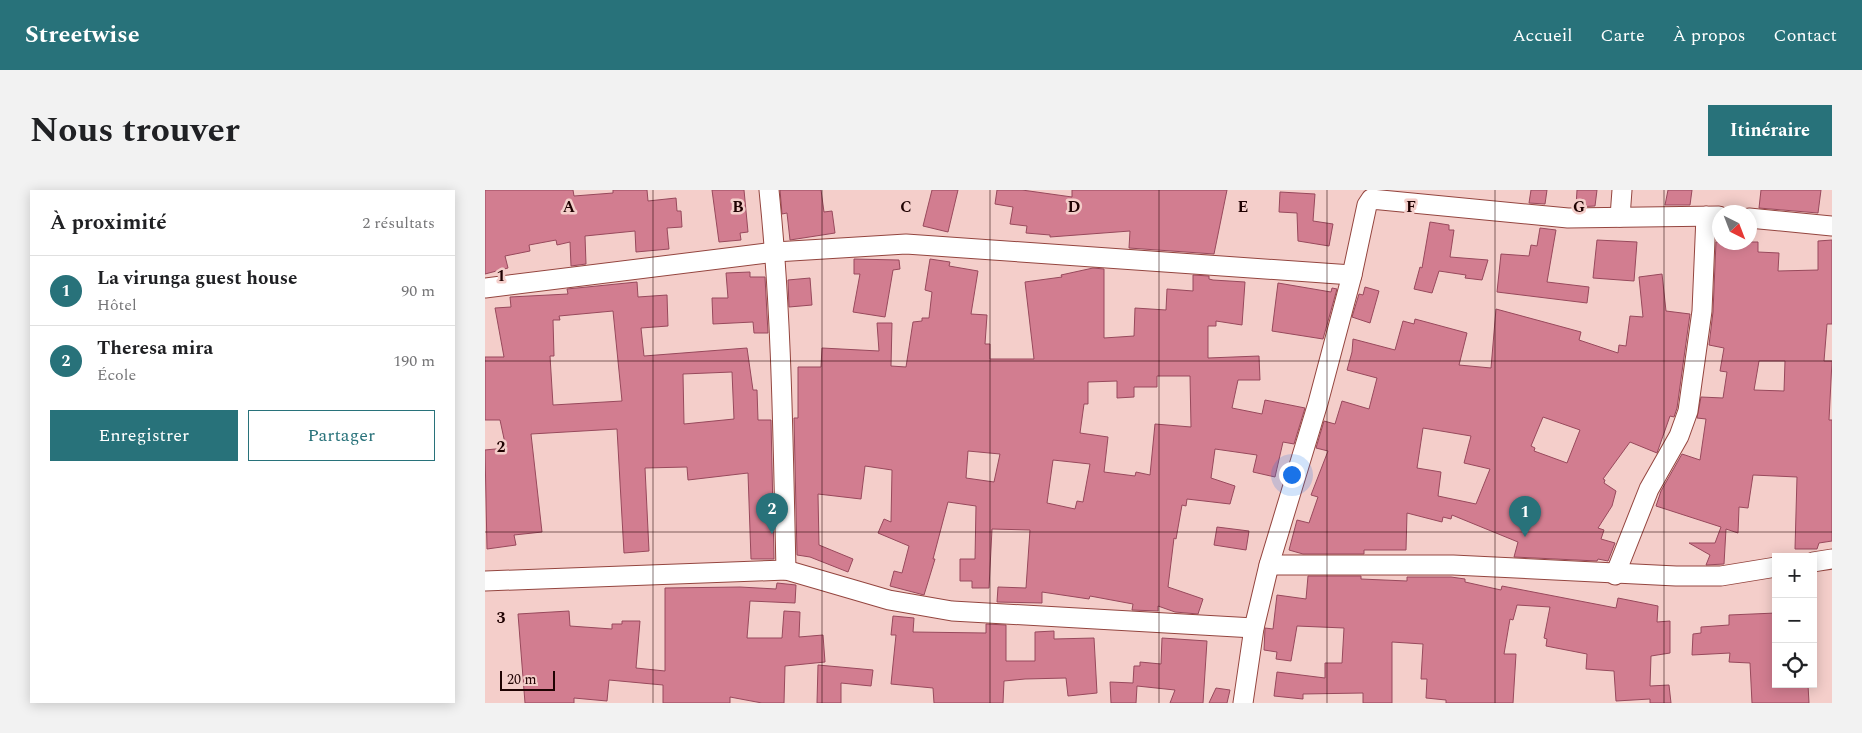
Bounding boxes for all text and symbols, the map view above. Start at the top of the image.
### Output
text: Streetwise [25,17,140,53]
text: Accueil [1512,22,1573,49]
text: Carte [1601,22,1645,49]
text: À propos [1673,22,1746,49]
text: Contact [1774,22,1837,49]
text: Nous trouver [30,104,240,157]
button: Itinéraire [1708,105,1832,156]
text: A [563,195,576,219]
text: B [732,195,744,219]
text: C [900,195,912,219]
text: D [1068,195,1081,219]
text: E [1238,195,1248,219]
text: F [1406,195,1416,219]
text: G [1573,195,1585,219]
north arrow [1712,205,1757,250]
text: À proximité [50,207,167,239]
text: 2 résultats [362,211,435,235]
text: La virunga guest house [97,264,297,293]
text: 1 [497,264,505,288]
text: 1 [62,279,70,303]
text: 90 m [401,279,435,303]
text: Hôtel [97,293,137,317]
text: Theresa mira [97,334,213,363]
text: 2 [62,349,70,373]
text: 190 m [393,349,435,373]
text: École [97,363,136,387]
button: Enregistrer [50,410,238,461]
button: Partager [248,410,435,461]
text: 2 [497,435,506,459]
your location [1279,462,1305,488]
pin: 2 [756,493,788,534]
pin: 1 [1509,496,1541,537]
map controls [1772,553,1817,688]
button: + [1772,553,1817,598]
button: − [1772,598,1817,643]
text: 3 [497,606,506,630]
button: locate [1772,643,1817,688]
scale bar [500,668,555,691]
text: 20 m [507,669,537,690]

